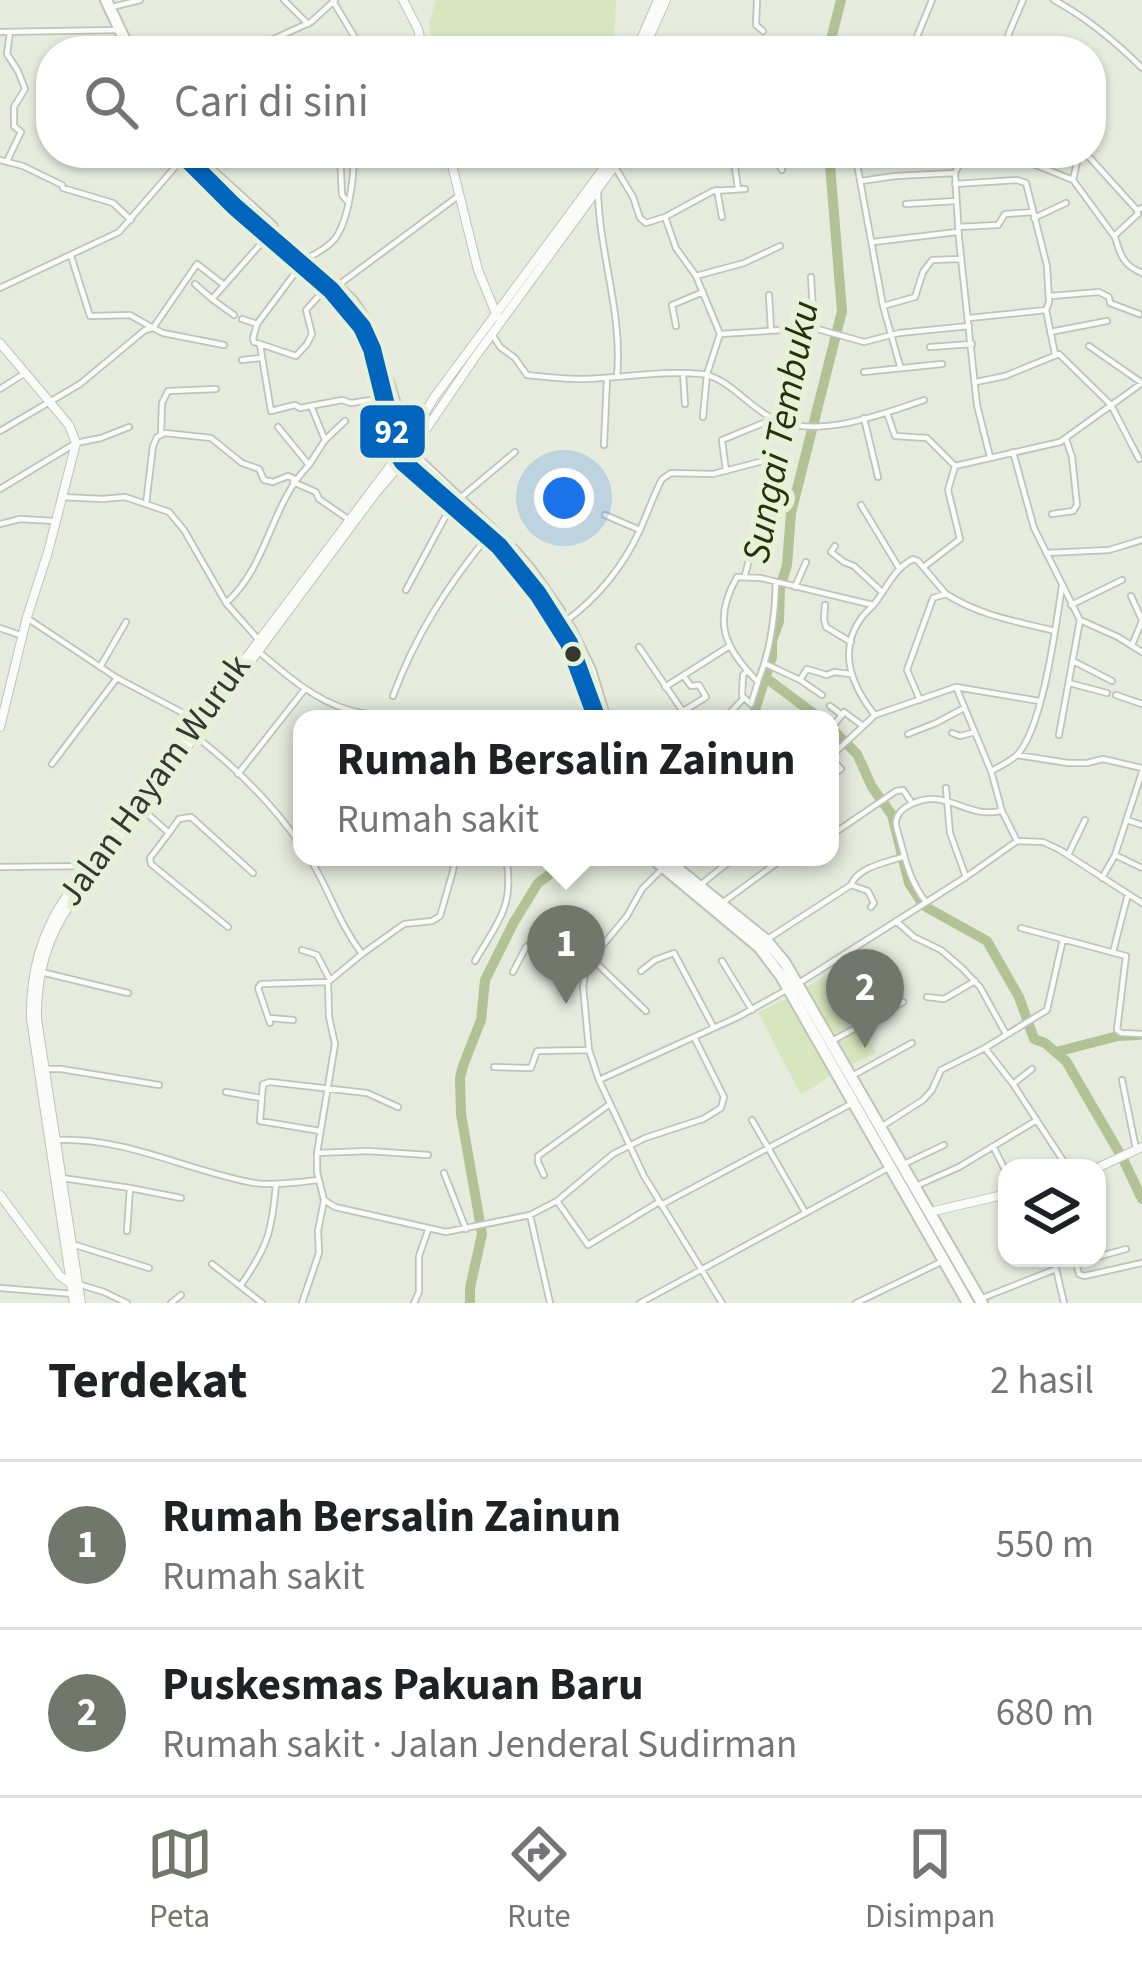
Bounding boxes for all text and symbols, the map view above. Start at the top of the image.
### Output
search box [36,36,1106,168]
icon: search [78,69,144,135]
text: Cari di sini [174,70,369,134]
water label: Sungai Tembuku [728,296,834,568]
line badge: 92 [358,403,427,460]
text: 92 [375,409,409,456]
your location [534,468,594,528]
street label: Jalan Hayam Wuruk [45,643,263,916]
unlabelled marker [562,643,584,665]
popup [293,710,839,866]
text: Rumah Bersalin Zainun [337,728,795,792]
text: Rumah sakit [337,792,539,848]
pin: 1 [527,905,605,1004]
pin: 2 [826,949,904,1048]
map controls [998,1159,1106,1267]
button: layers [998,1159,1106,1267]
text: Terdekat [48,1345,247,1417]
text: 2 hasil [990,1353,1094,1409]
text: Rumah Bersalin Zainun [162,1485,621,1549]
text: 1 [77,1517,97,1573]
text: 550 m [996,1517,1094,1573]
text: Rumah sakit [162,1549,365,1605]
text: Puskesmas Pakuan Baru [162,1653,643,1717]
text: 2 [77,1685,97,1741]
text: 680 m [996,1685,1094,1741]
text: Rumah sakit · Jalan Jenderal Sudirman [162,1717,797,1773]
tab: Peta [147,1821,213,1940]
tab: Rute [506,1821,572,1940]
tab: Disimpan [865,1821,995,1940]

